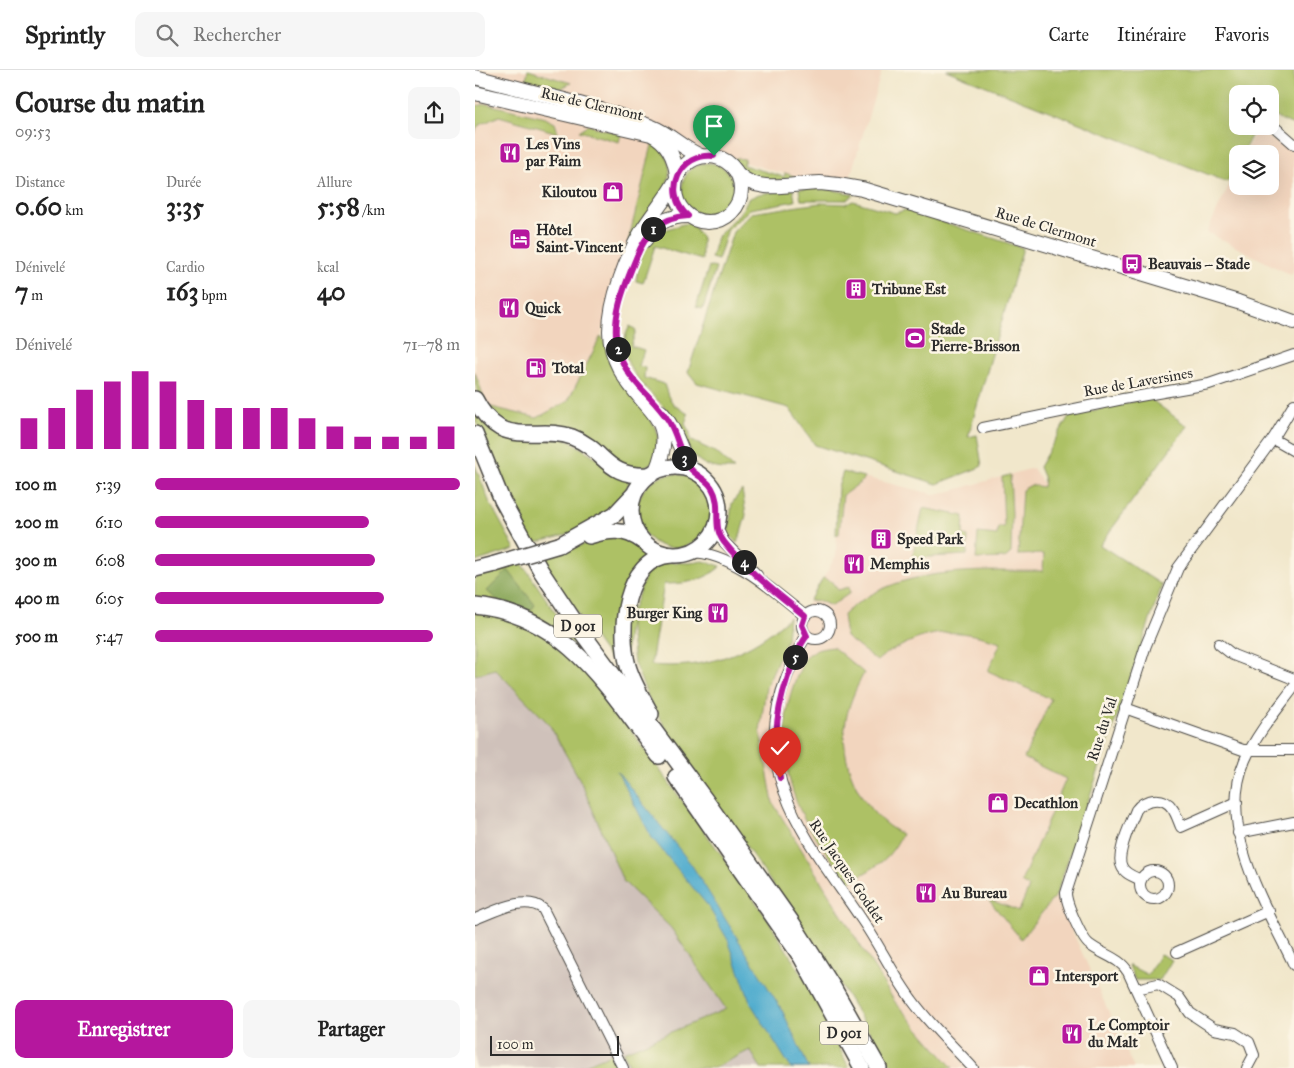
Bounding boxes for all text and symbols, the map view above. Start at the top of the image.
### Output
search box [135,12,485,57]
text: Sprintly [25,20,105,50]
icon: search [153,21,181,49]
text: Rechercher [193,23,281,46]
text: Carte [1049,24,1089,46]
text: Itinéraire [1117,24,1186,46]
text: Favoris [1214,24,1269,46]
street label: Rue de Clermont [539,83,646,125]
text: Course du matin [15,85,205,120]
map controls [1229,85,1279,195]
button: locate [1229,85,1279,135]
button: share [408,87,460,139]
pin [693,105,735,156]
icon: arrive [700,112,728,140]
text: 09:53 [15,122,51,141]
place label: Les Vins par Faim [525,135,582,171]
restaurant icon: Les Vins par Faim [498,141,522,165]
button: layers [1229,145,1279,195]
text: Distance [15,174,65,191]
text: Durée [166,174,201,191]
text: Allure [317,174,352,191]
shop icon: Kiloutou [601,180,625,204]
place label: Kiloutou [542,183,597,201]
text: 0.60 [15,191,62,222]
text: 3:35 [166,191,204,222]
text: 5:58 [317,191,360,222]
text: km [62,202,83,219]
text: /km [360,202,385,219]
street label: Rue de Clermont [993,203,1099,251]
pin: 1 [641,216,665,242]
place label: Hôtel Saint-Vincent [536,221,624,256]
text: 1 [651,221,656,238]
hotel icon: Hôtel Saint-Vincent [508,227,532,251]
bus stop icon: Beauvais – Stade [1120,252,1144,276]
place label: Beauvais – Stade [1148,255,1251,273]
text: Dénivelé [15,259,65,276]
text: Cardio [166,259,205,276]
text: kcal [317,259,339,276]
text: 7 [15,276,28,307]
text: 163 [166,276,199,307]
text: 40 [317,276,345,307]
building icon: Tribune Est [844,277,868,301]
place label: Tribune Est [871,280,947,298]
text: m [28,287,43,304]
text: bpm [199,287,227,304]
restaurant icon: Quick [497,296,521,320]
place label: Quick [525,299,562,318]
place label: Stade Pierre-Brisson [931,320,1021,355]
sports icon: Stade Pierre-Brisson [903,326,927,350]
text: Dénivelé [15,335,72,354]
text: 71–78 m [403,335,460,354]
pin: 2 [605,336,631,362]
text: 2 [615,341,622,358]
fuel station icon: Total [524,356,548,380]
place label: Total [551,359,585,377]
street label: Rue de Laversines [1082,364,1194,400]
pin: 3 [671,446,697,470]
text: 3 [682,450,687,467]
text: 100 m [15,475,57,494]
text: 5:39 [95,475,121,494]
text: 200 m [15,513,58,532]
text: 6:10 [95,513,123,532]
building icon: Speed Park [869,527,893,551]
place label: Speed Park [897,530,965,549]
pin: 4 [731,550,757,574]
text: 300 m [15,551,57,570]
text: 6:08 [95,551,125,570]
restaurant icon: Memphis [842,552,866,576]
text: 4 [741,554,748,571]
place label: Memphis [870,555,930,574]
text: 400 m [15,589,59,608]
text: 6:05 [95,589,124,608]
restaurant icon: Burger King [706,601,730,625]
place label: Burger King [626,604,703,623]
road number: D 901 [554,614,602,638]
text: 500 m [15,627,58,646]
text: 5:47 [95,627,123,646]
pin: 5 [783,644,807,670]
text: 5 [792,649,799,666]
street label: Rue du Val [1083,694,1121,763]
pin [759,727,801,778]
icon: check [766,734,794,762]
shop icon: Decathlon [986,791,1010,815]
place label: Decathlon [1014,794,1079,812]
street label: Rue Jacques Goddet [805,816,889,928]
restaurant icon: Au Bureau [914,881,938,905]
place label: Au Bureau [941,884,1007,902]
shop icon: Intersport [1027,964,1051,988]
place label: Intersport [1055,967,1119,986]
button: Enregistrer [15,1000,233,1058]
button: Partager [243,1000,460,1058]
place label: Le Comptoir du Malt [1088,1016,1170,1051]
road number: D 901 [820,1021,868,1044]
restaurant icon: Le Comptoir du Malt [1060,1022,1084,1046]
scale bar [490,1033,619,1056]
text: 100 m [497,1036,534,1053]

